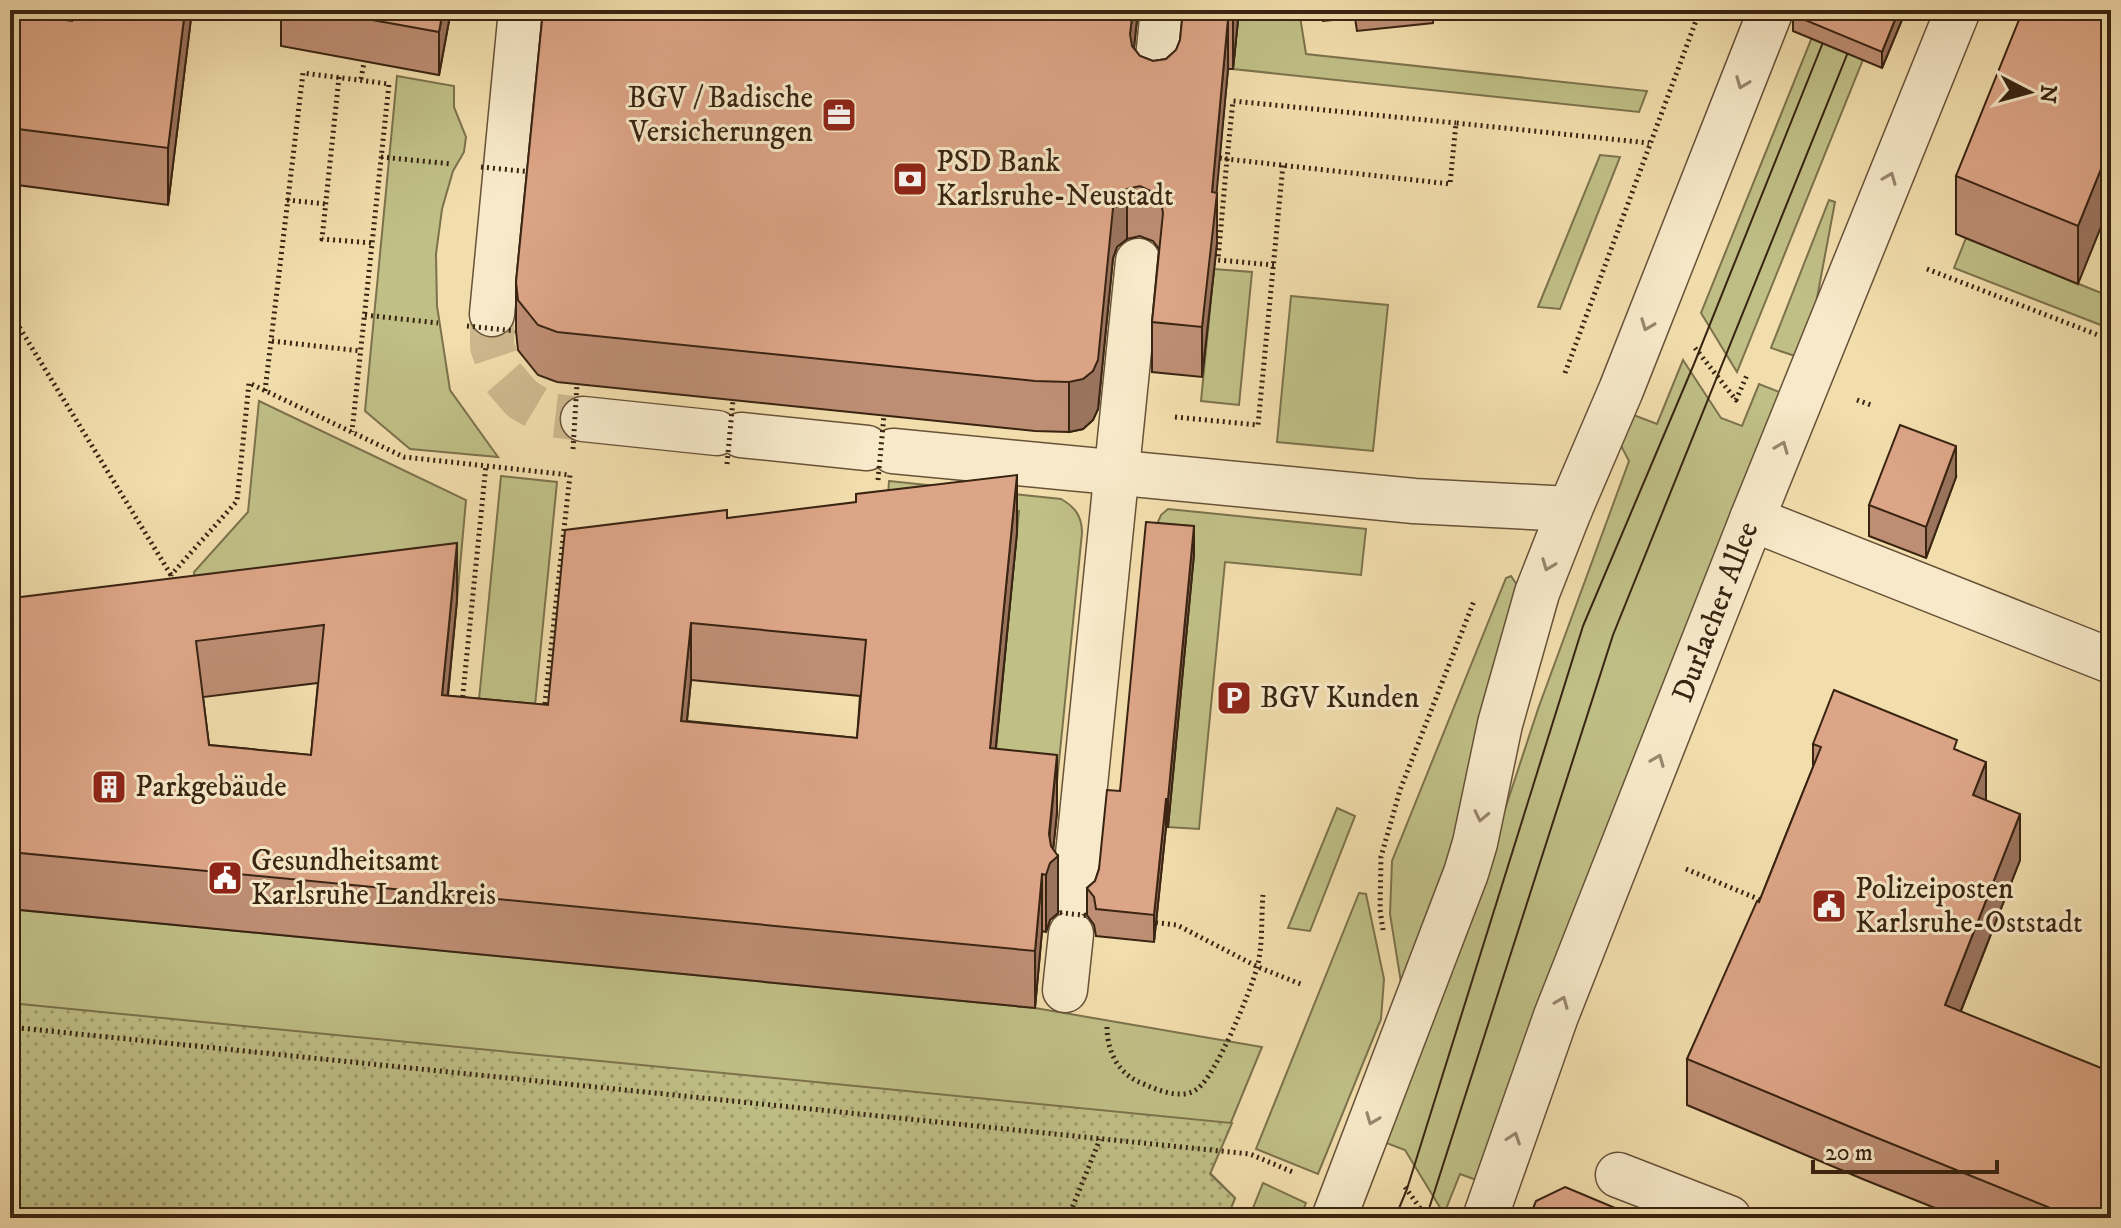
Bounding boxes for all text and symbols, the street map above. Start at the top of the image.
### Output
north arrow [1989,52,2069,132]
one-way arrow [1735,75,1752,89]
place label: BGV / Badische Versicherungen [628,80,813,151]
text: N [2033,84,2062,104]
office icon: BGV / Badische Versicherungen [820,96,858,134]
place label: PSD Bank Karlsruhe-Neustadt [936,144,1174,215]
bank icon: PSD Bank Karlsruhe-Neustadt [891,160,929,198]
one-way arrow [1880,172,1897,186]
one-way arrow [1640,317,1657,331]
one-way arrow [1772,441,1788,455]
street label: Durlacher Allee [1665,517,1767,707]
one-way arrow [1541,557,1558,571]
parking icon: BGV Kunden [1215,679,1253,717]
place label: BGV Kunden [1260,680,1420,717]
one-way arrow [1648,754,1664,768]
building icon: Parkgebäude [90,768,128,806]
place label: Parkgebäude [135,769,287,806]
one-way arrow [1473,809,1490,822]
place label: Gesundheitsamt Karlsruhe Landkreis [251,843,496,914]
public building icon: Gesundheitsamt Karlsruhe Landkreis [206,859,244,897]
place label: Polizeiposten Karlsruhe-Oststadt [1855,871,2083,942]
public building icon: Polizeiposten Karlsruhe-Oststadt [1810,887,1848,925]
one-way arrow [1552,996,1569,1010]
one-way arrow [1365,1111,1382,1125]
scale bar [1813,1124,1997,1174]
one-way arrow [1505,1132,1521,1146]
text: 20 m [1825,1138,1873,1168]

